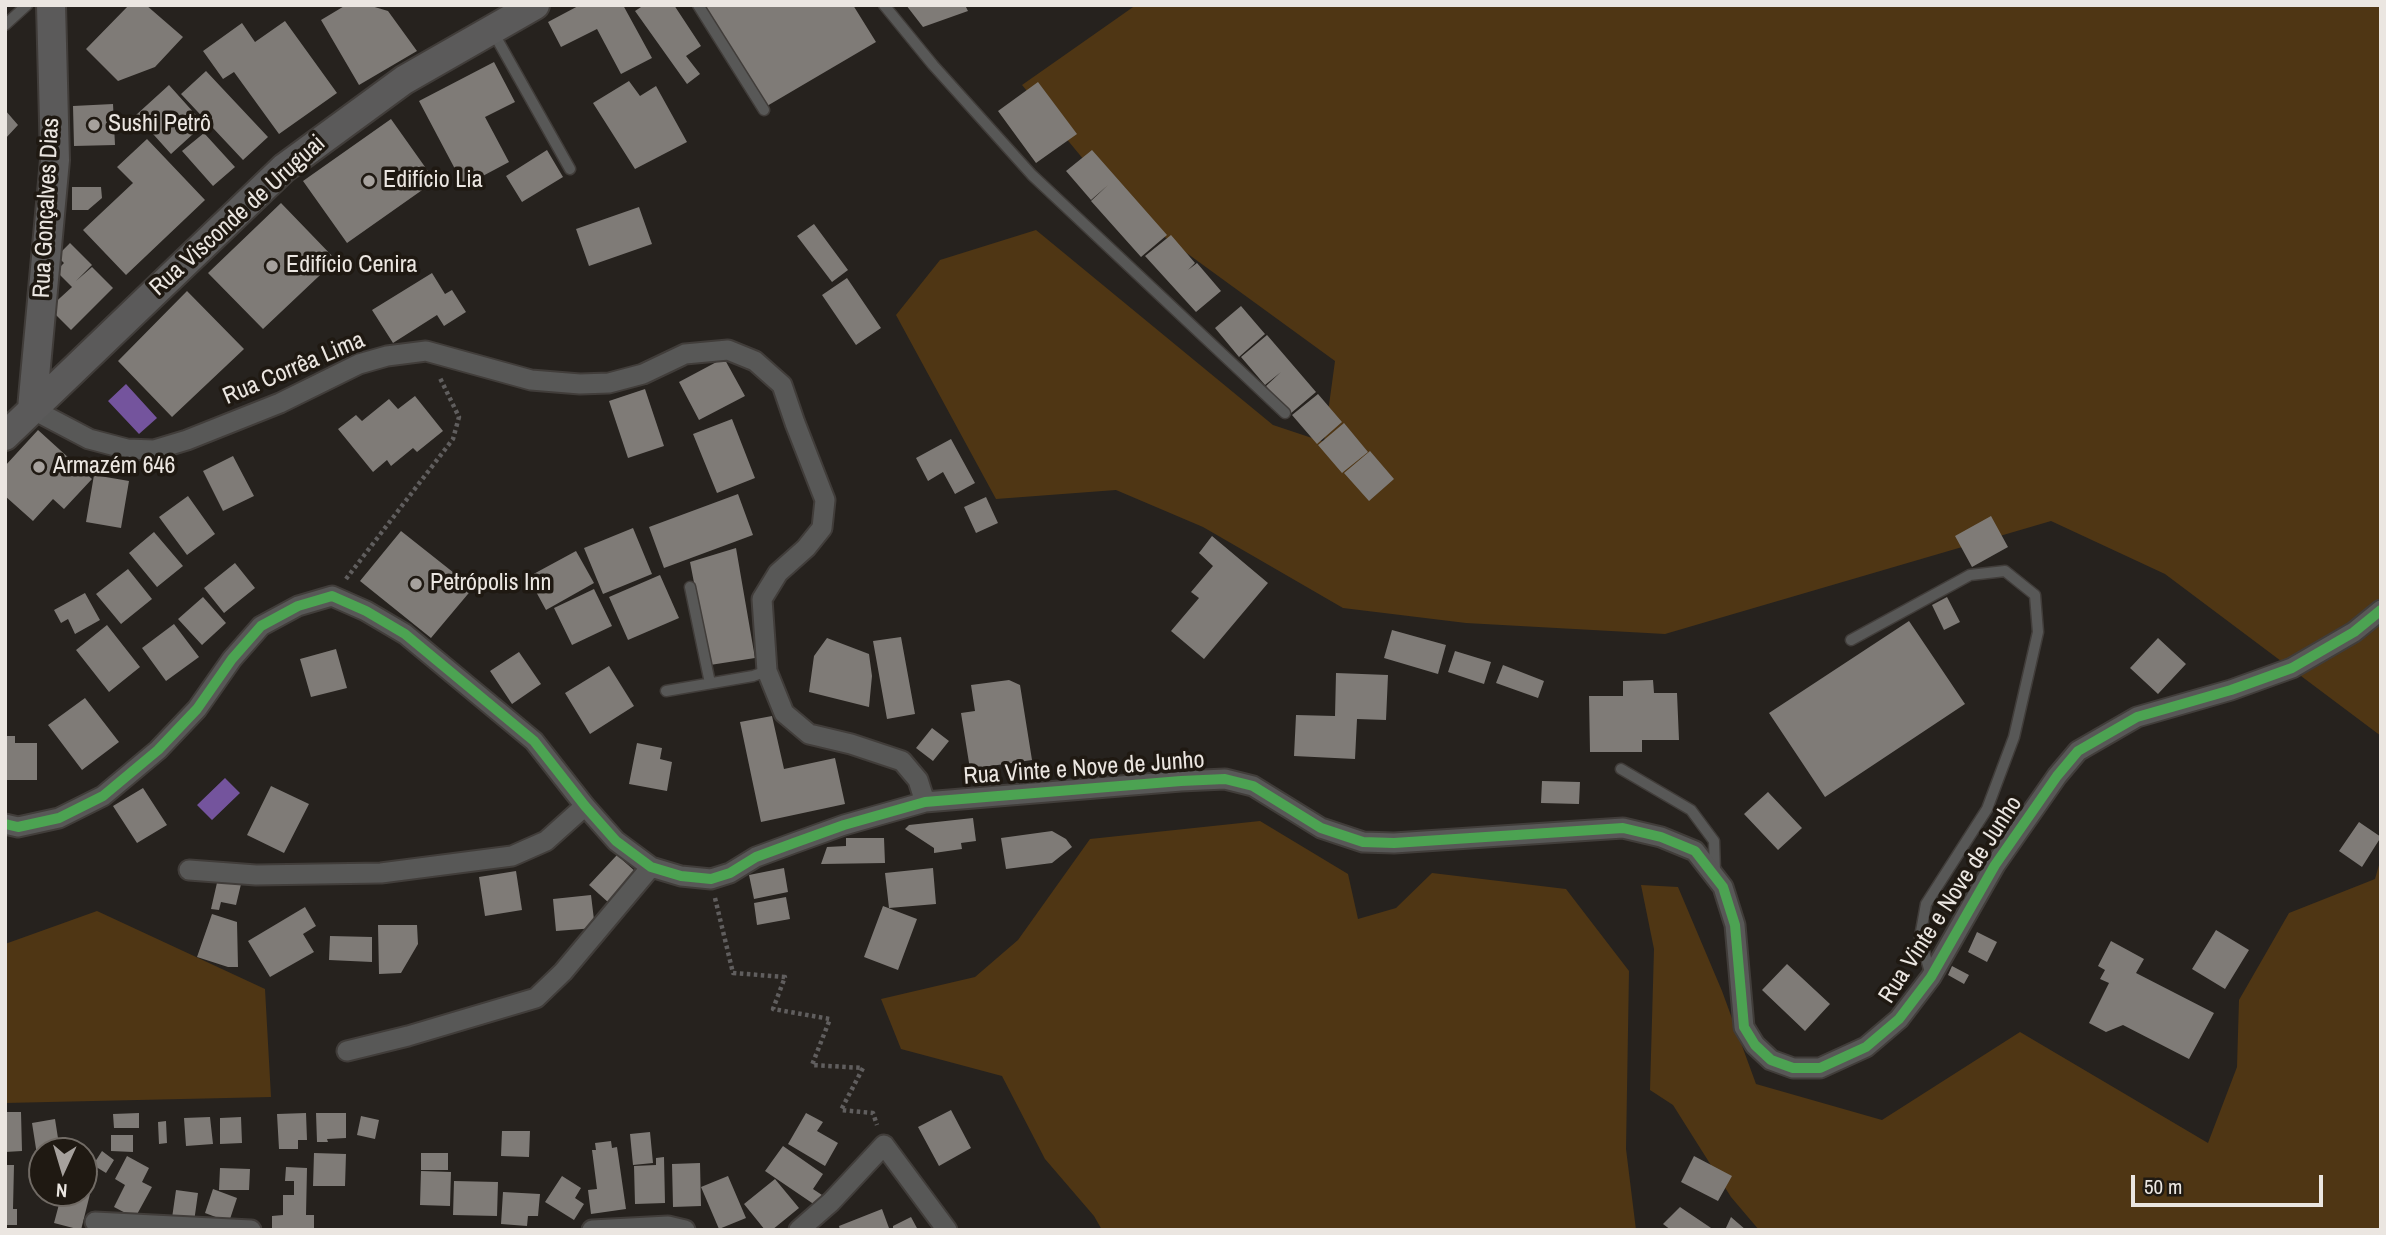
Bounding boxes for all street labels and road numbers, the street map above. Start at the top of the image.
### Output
street label: Rua Gonçalves Dias [28,117,66,299]
street label: Rua Visconde de Uruguai [144,130,332,302]
street label: Rua Corrêa Lima [219,326,369,412]
street label: Rua Vinte e Nove de Junho [963,746,1205,792]
street label: Rua Vinte e Nove de Junho [1873,791,2029,1009]

